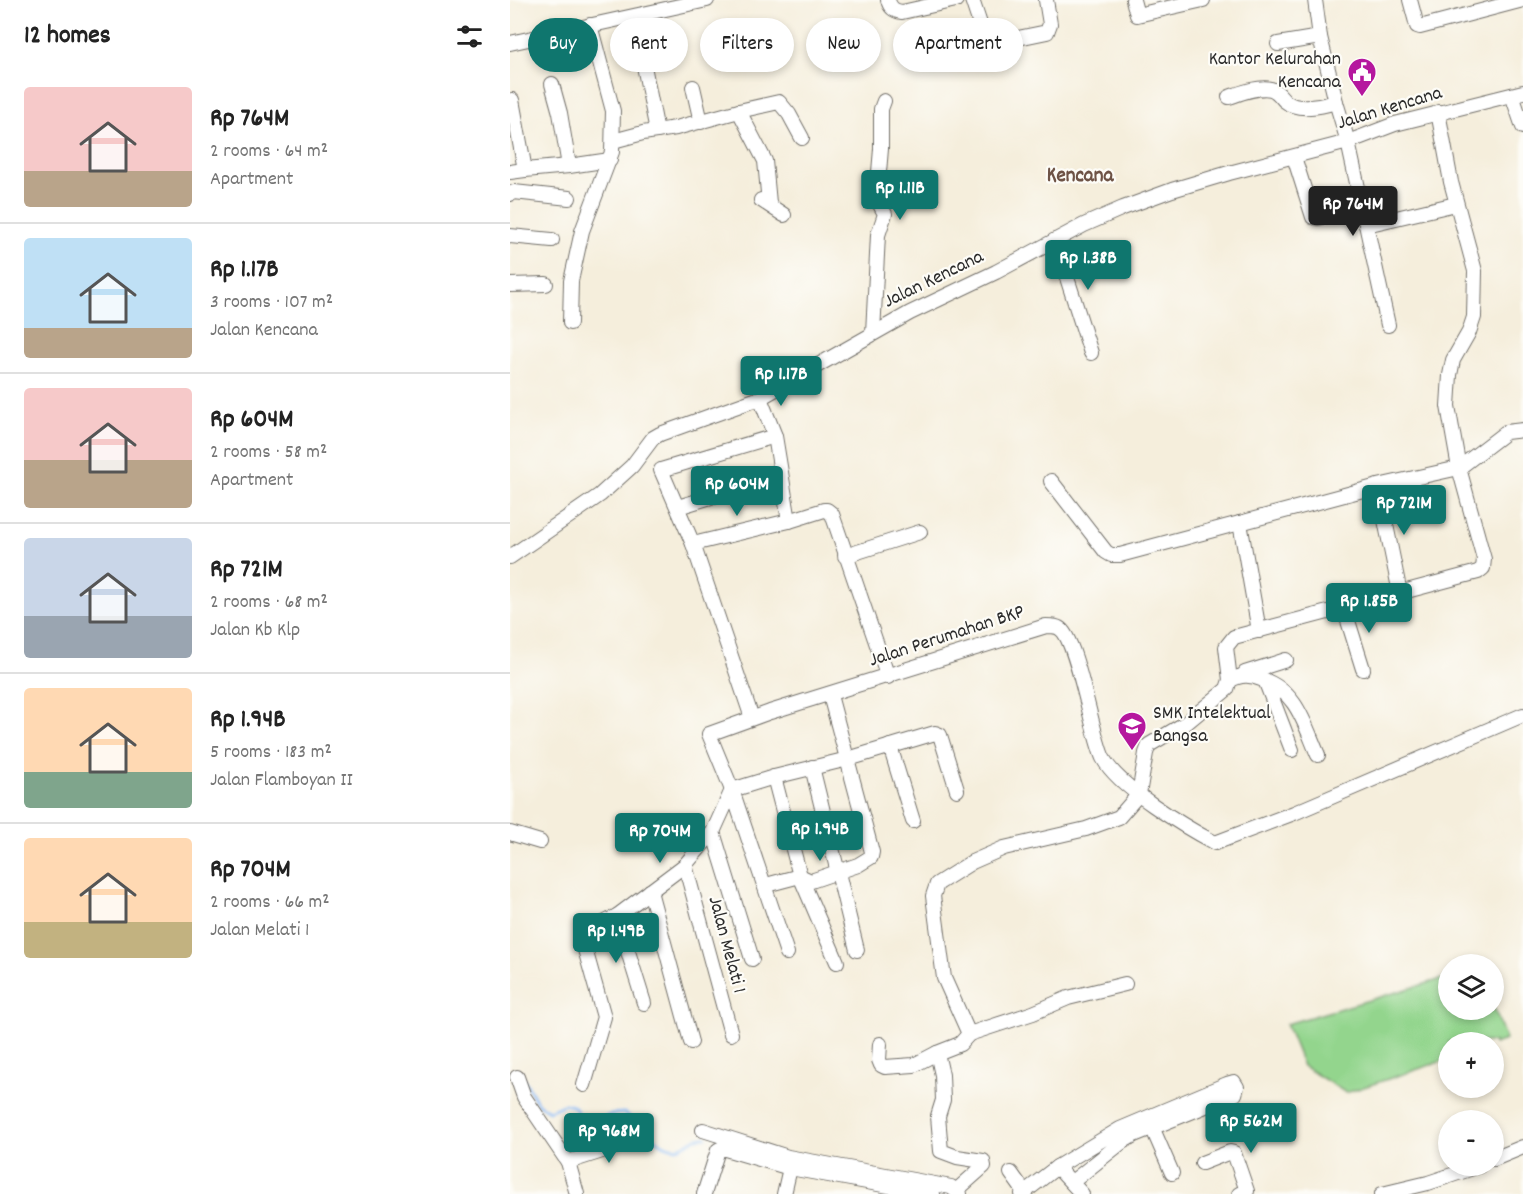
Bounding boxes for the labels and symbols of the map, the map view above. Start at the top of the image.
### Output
place label: Kantor Kelurahan Kencana [1209,46,1342,97]
public building icon: Kantor Kelurahan Kencana [1346,56,1378,98]
street label: Jalan Kencana [1334,80,1446,138]
district label: Kencana [1047,162,1114,192]
pin: Rp 1.11B [838,170,962,221]
pin: Rp 764M [1298,186,1408,237]
pin: Rp 1.38B [1026,240,1150,291]
street label: Jalan Kencana [879,243,989,316]
pin: Rp 1.17B [719,356,843,407]
pin: Rp 604M [682,466,792,517]
pin: Rp 721M [1349,485,1459,536]
pin: Rp 1.85B [1307,583,1431,634]
street label: Jalan Perumahan BKP [866,599,1028,675]
place label: SMK Intelektual Bangsa [1153,700,1271,751]
school or university icon: SMK Intelektual Bangsa [1116,710,1148,752]
pin: Rp 1.94B [758,811,882,862]
pin: Rp 704M [605,813,715,864]
street label: Jalan Melati 1 [700,893,752,997]
pin: Rp 1.49B [554,913,678,964]
pin: Rp 562M [1196,1103,1306,1154]
pin: Rp 968M [554,1113,664,1164]

